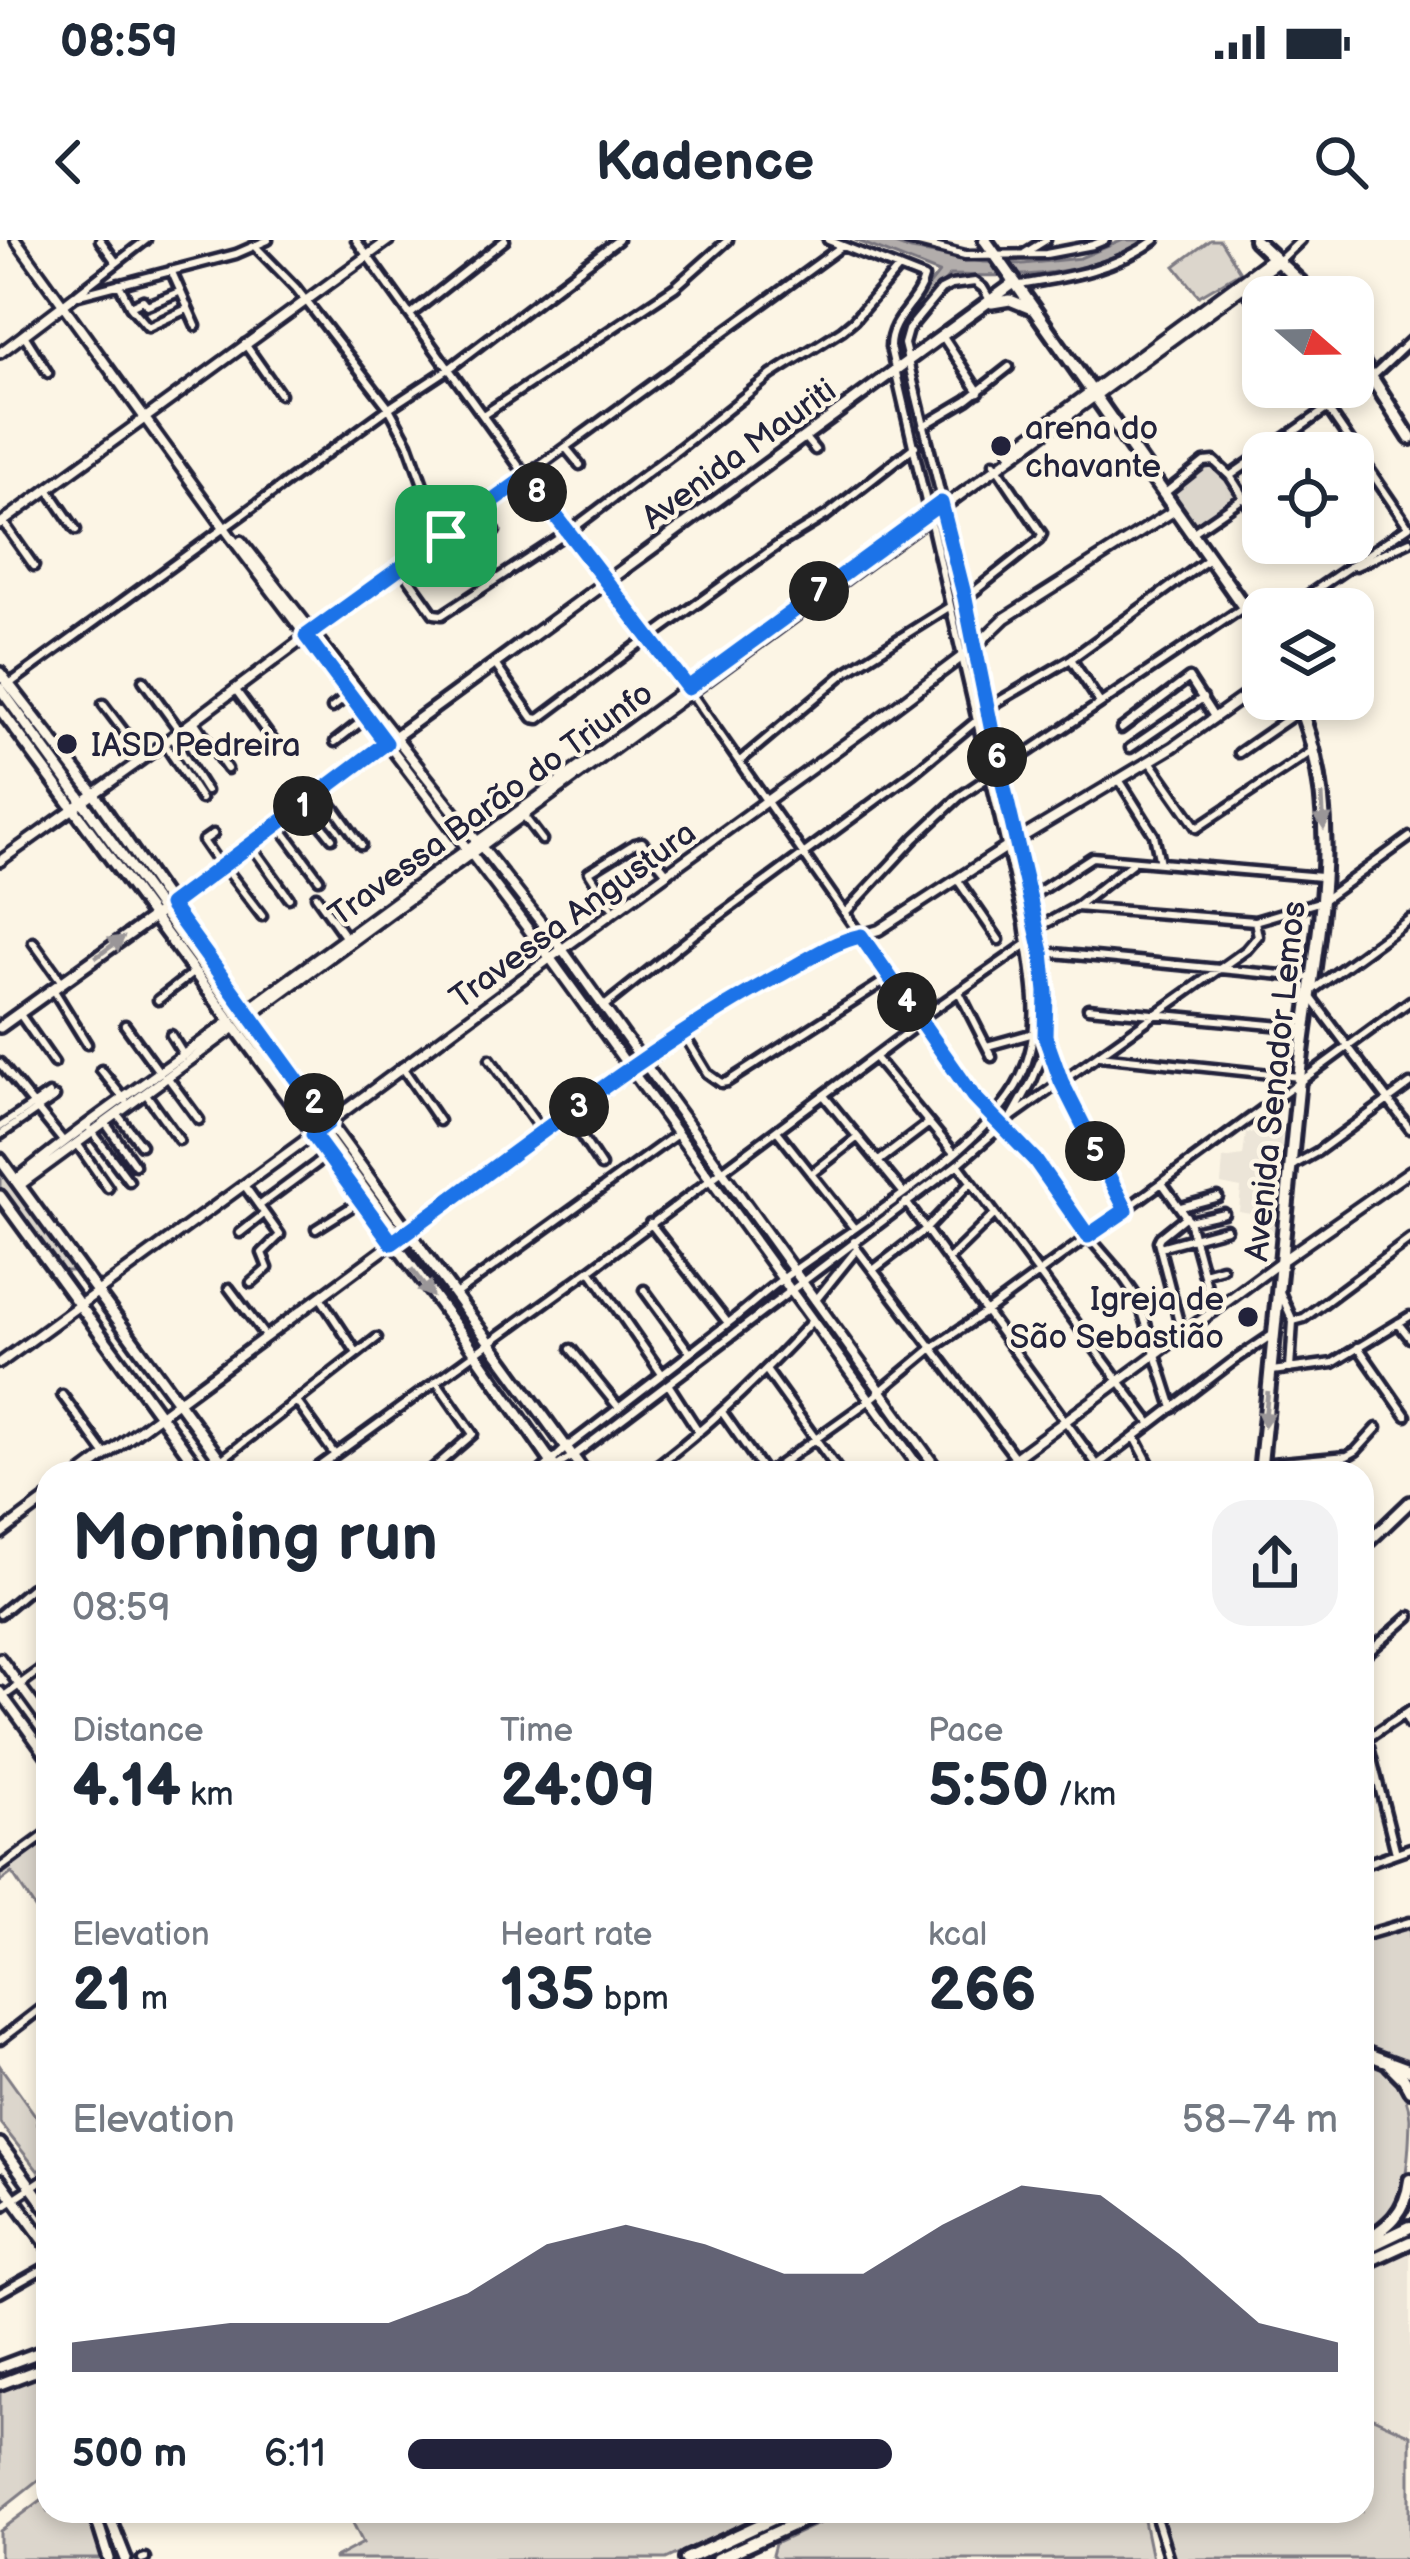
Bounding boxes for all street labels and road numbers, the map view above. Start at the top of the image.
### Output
street label: Avenida Mauriti [634,371,844,538]
street label: Travessa Barão do Triunfo [321,674,661,936]
street label: Travessa Angustura [442,813,704,1018]
street label: Avenida Senador Lemos [1237,899,1315,1263]

